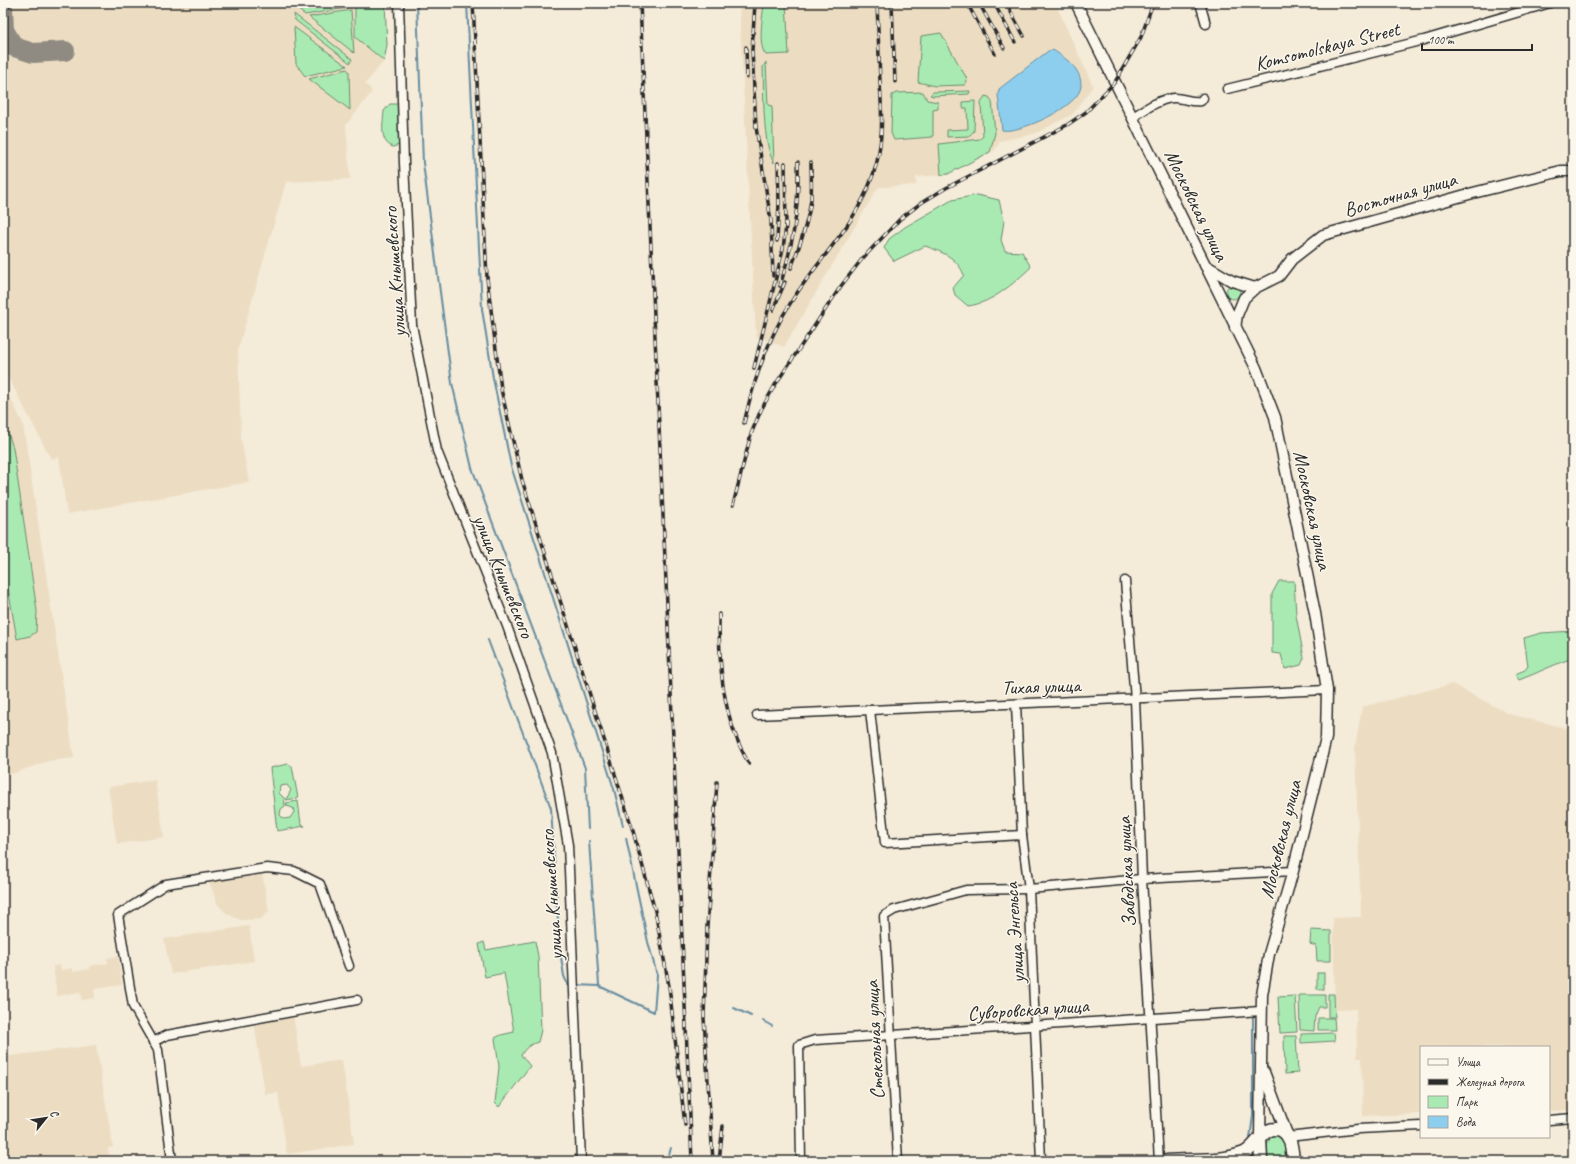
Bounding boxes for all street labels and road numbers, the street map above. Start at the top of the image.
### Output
street label: Komsomolskaya Street [1252,16,1404,77]
street label: Московская улица [1159,145,1235,266]
street label: Восточная улица [1341,166,1460,222]
street label: улица Кнышевского [377,205,412,339]
street label: Московская улица [1288,448,1338,573]
street label: улица Кнышевского [467,510,540,642]
street label: Тихая улица [1001,673,1083,700]
street label: Московская улица [1254,776,1308,901]
street label: Заводская улица [1111,815,1142,928]
street label: улица Кнышевского [534,828,569,962]
street label: улица Энгельса [998,880,1031,985]
street label: Стекольная улица [859,979,890,1100]
street label: Суворовская улица [967,993,1091,1026]

